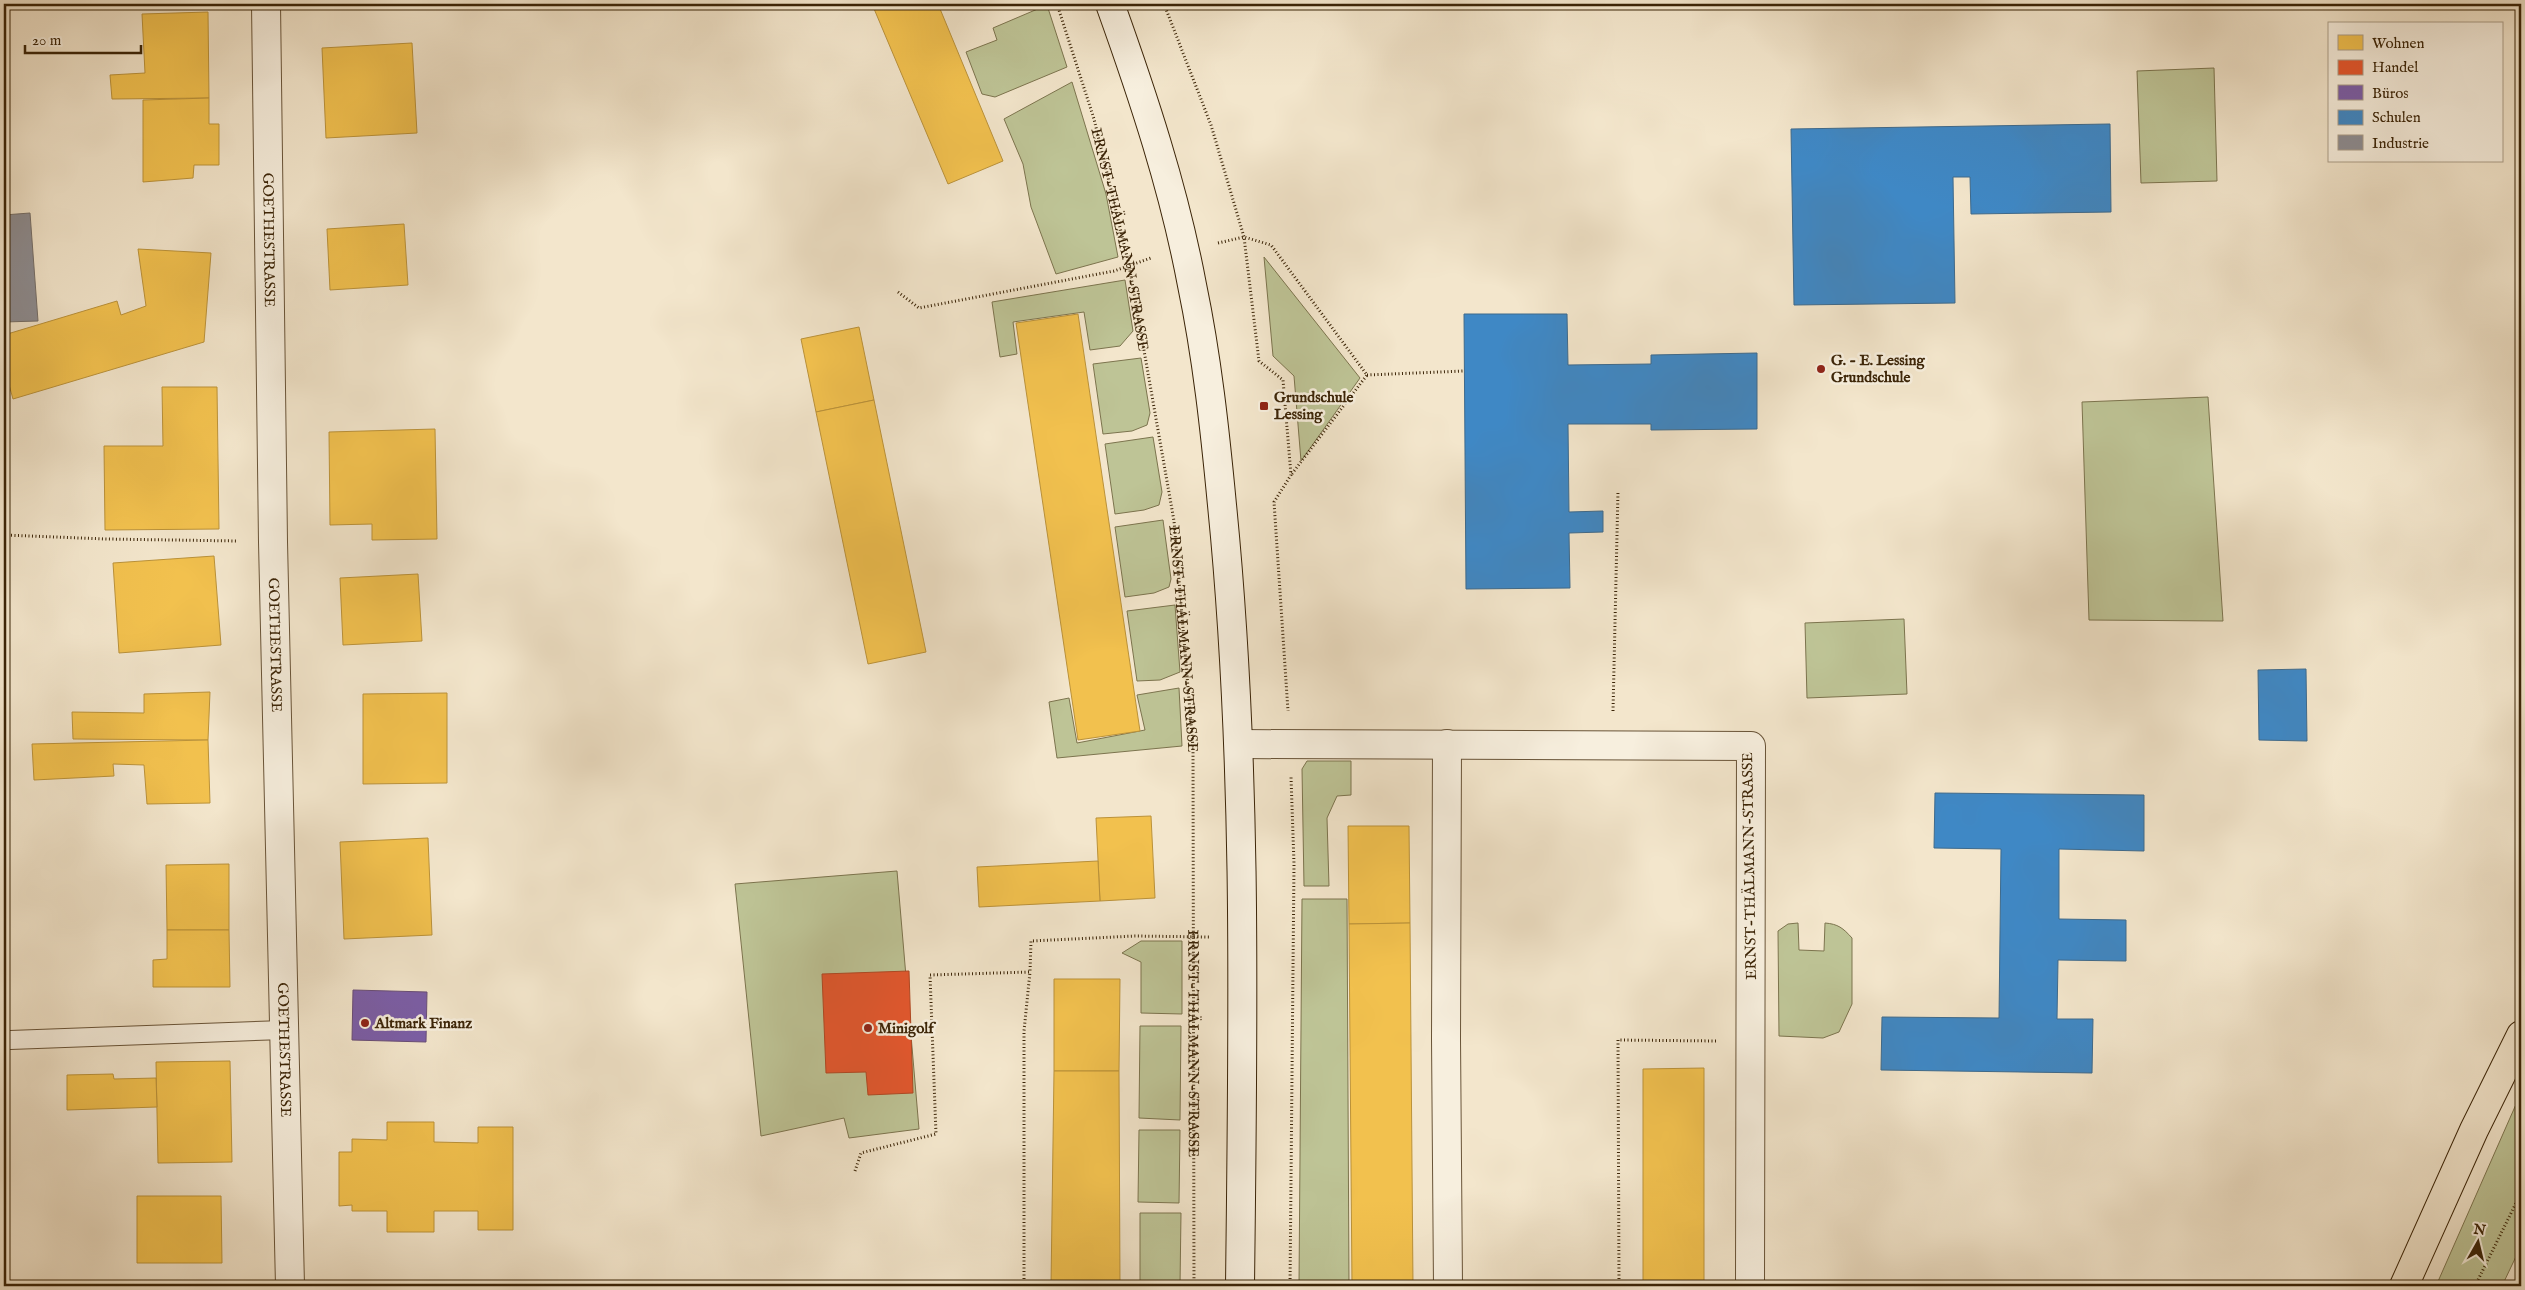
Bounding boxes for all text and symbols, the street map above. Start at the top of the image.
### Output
scale bar [25,22,141,54]
legend [2328,22,2502,162]
text: 20 m [32,31,62,50]
text: Wohnen [2372,34,2424,53]
text: Handel [2372,58,2419,77]
text: Büros [2372,84,2409,103]
text: Schulen [2372,108,2421,127]
street label: ERNST-THÄLMANN-STRASSE [1086,126,1153,352]
text: Industrie [2372,134,2429,153]
street label: GOETHESTRASSE [258,172,279,307]
place label: G. - E. Lessing Grundschule [1831,351,1926,387]
marker: G. - E. Lessing Grundschule [1815,363,1827,375]
place label: Grundschule Lessing [1274,388,1354,424]
marker: Grundschule Lessing [1258,400,1270,412]
street label: ERNST-THÄLMANN-STRASSE [1164,524,1202,752]
street label: GOETHESTRASSE [264,577,286,713]
street label: ERNST-THÄLMANN-STRASSE [1738,752,1761,980]
street label: ERNST-THÄLMANN-STRASSE [1183,929,1203,1157]
street label: GOETHESTRASSE [273,982,295,1117]
place label: Altmark Finanz [374,1014,472,1033]
marker: Altmark Finanz [359,1017,371,1029]
place label: Minigolf [878,1019,936,1038]
marker: Minigolf [862,1022,874,1034]
north arrow [2452,1218,2502,1268]
text: N [2471,1220,2487,1240]

